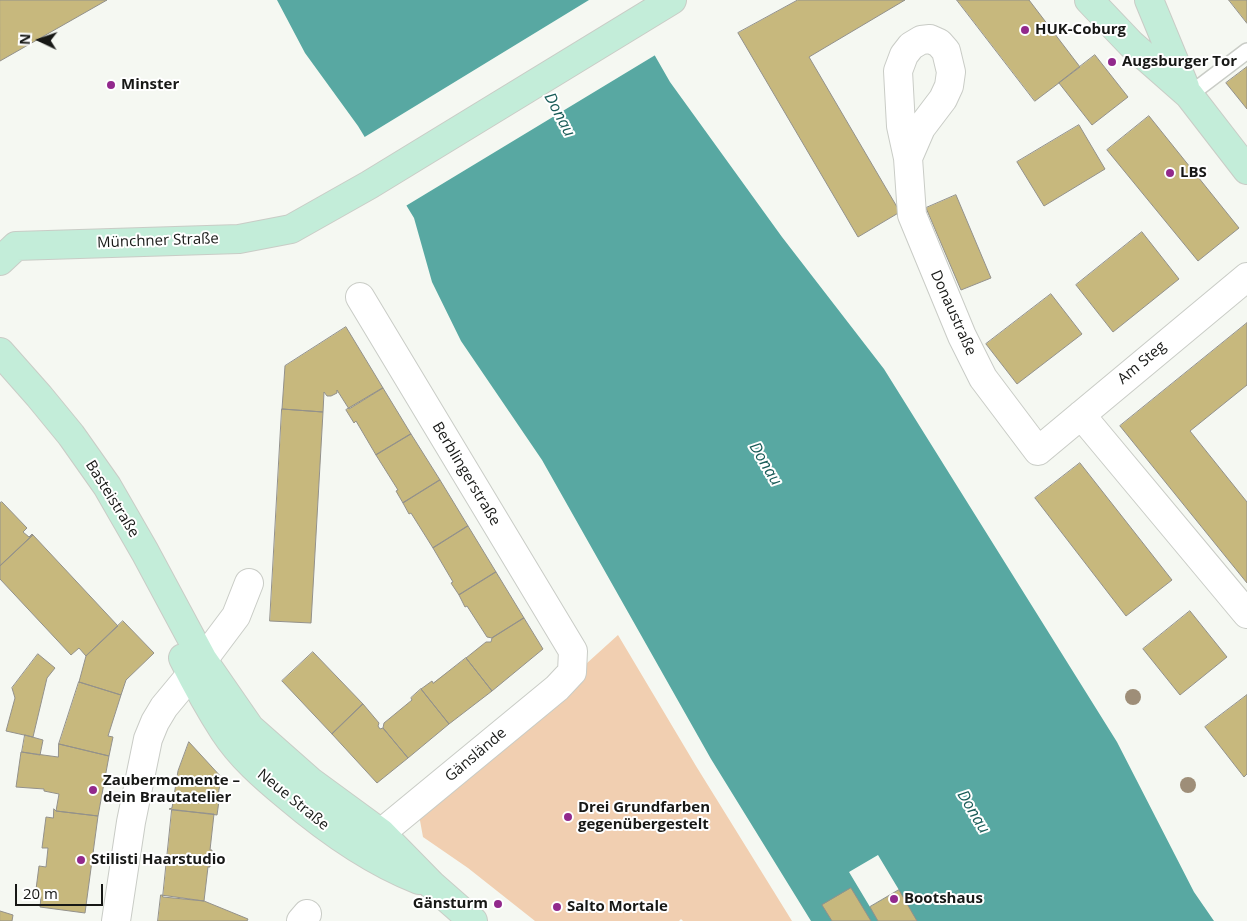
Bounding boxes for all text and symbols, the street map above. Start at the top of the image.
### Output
north arrow [15,15,65,65]
place label: HUK-Coburg [1035,21,1126,39]
marker: HUK-Coburg [1019,24,1031,36]
text: N [15,33,34,45]
place label: Augsburger Tor [1122,53,1237,71]
marker: Augsburger Tor [1106,56,1118,68]
place label: Minster [121,76,179,94]
marker: Minster [105,79,117,91]
water label: Donau [539,90,579,140]
place label: LBS [1180,164,1207,182]
marker: LBS [1164,167,1176,179]
street label: Münchner Straße [97,230,219,252]
street label: Donaustraße [926,268,980,358]
street label: Am Steg [1114,338,1170,388]
street label: Berblingerstraße [428,419,504,529]
water label: Donau [745,439,785,489]
street label: Basteistraße [81,457,143,541]
street label: Gänslände [442,724,510,786]
street label: Neue Straße [254,766,332,834]
place label: Zaubermomente – dein Brautatelier [103,772,240,807]
marker: Zaubermomente – dein Brautatelier [87,784,99,796]
water label: Donau [953,787,993,837]
place label: Drei Grundfarben gegenübergestelt [578,799,710,834]
marker: Drei Grundfarben gegenübergestelt [562,811,574,823]
place label: Stilisti Haarstudio [91,851,226,869]
marker: Stilisti Haarstudio [75,854,87,866]
scale bar [18,874,105,906]
text: 20 m [23,883,58,903]
place label: Bootshaus [904,890,983,908]
marker: Bootshaus [888,893,900,905]
place label: Gänsturm [413,895,488,913]
marker: Gänsturm [492,898,504,910]
place label: Salto Mortale [567,898,668,916]
marker: Salto Mortale [551,901,563,913]

